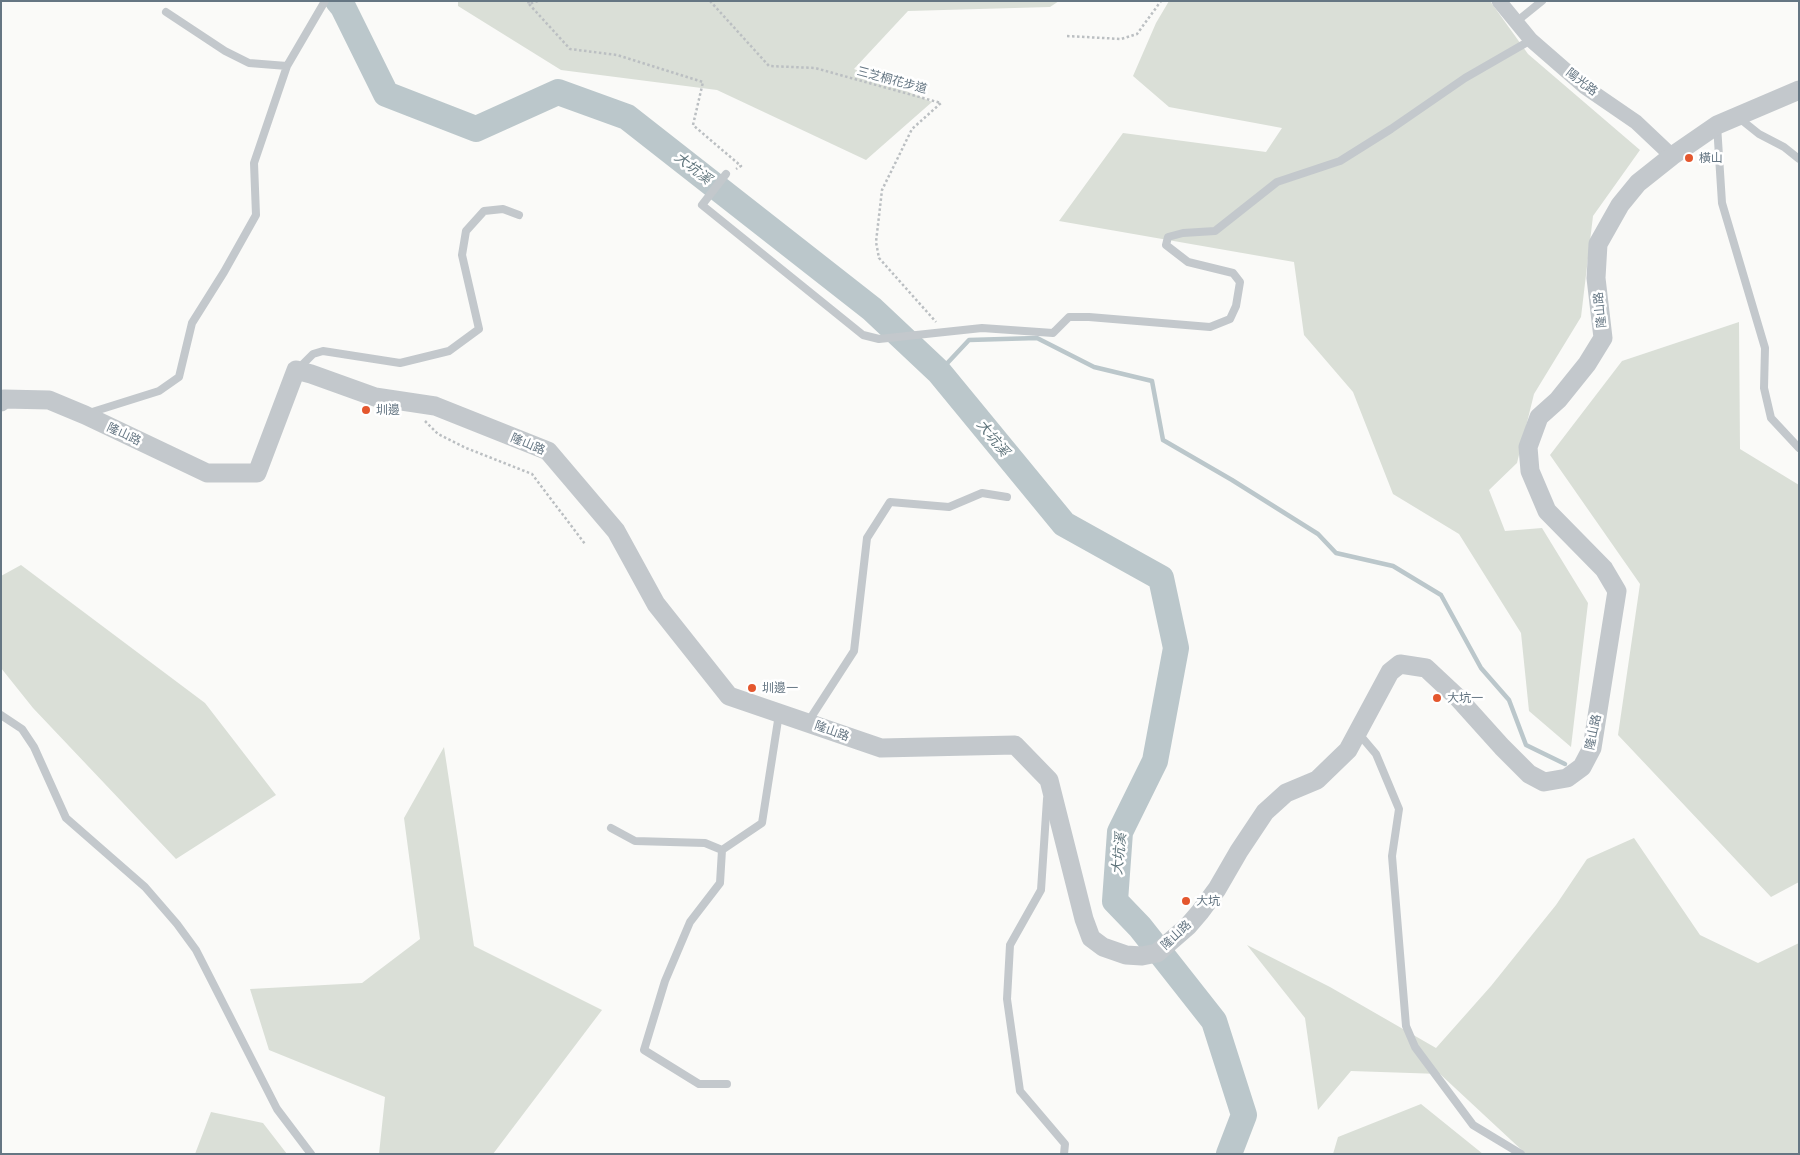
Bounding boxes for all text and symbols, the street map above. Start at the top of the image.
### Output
street label: 三芝桐花步道 [855,64,929,96]
street label: 陽光路 [1563,65,1601,99]
water label: 大坑溪 [671,148,715,188]
place label: 橫山 [1699,151,1723,165]
marker: 橫山 [1683,152,1695,164]
street label: 隆山路 [1591,291,1609,329]
place label: 圳邊 [376,403,400,417]
marker: 圳邊 [360,404,372,416]
water label: 大坑溪 [973,416,1013,460]
street label: 隆山路 [105,420,143,448]
street label: 隆山路 [509,430,547,458]
place label: 圳邊一 [762,681,798,695]
marker: 圳邊一 [746,682,758,694]
place label: 大坑一 [1447,691,1483,705]
marker: 大坑一 [1431,692,1443,704]
street label: 隆山路 [1582,713,1604,751]
street label: 隆山路 [813,718,851,744]
water label: 大坑溪 [1108,832,1130,876]
place label: 大坑 [1196,894,1220,908]
marker: 大坑 [1180,895,1192,907]
street label: 隆山路 [1158,917,1194,953]

